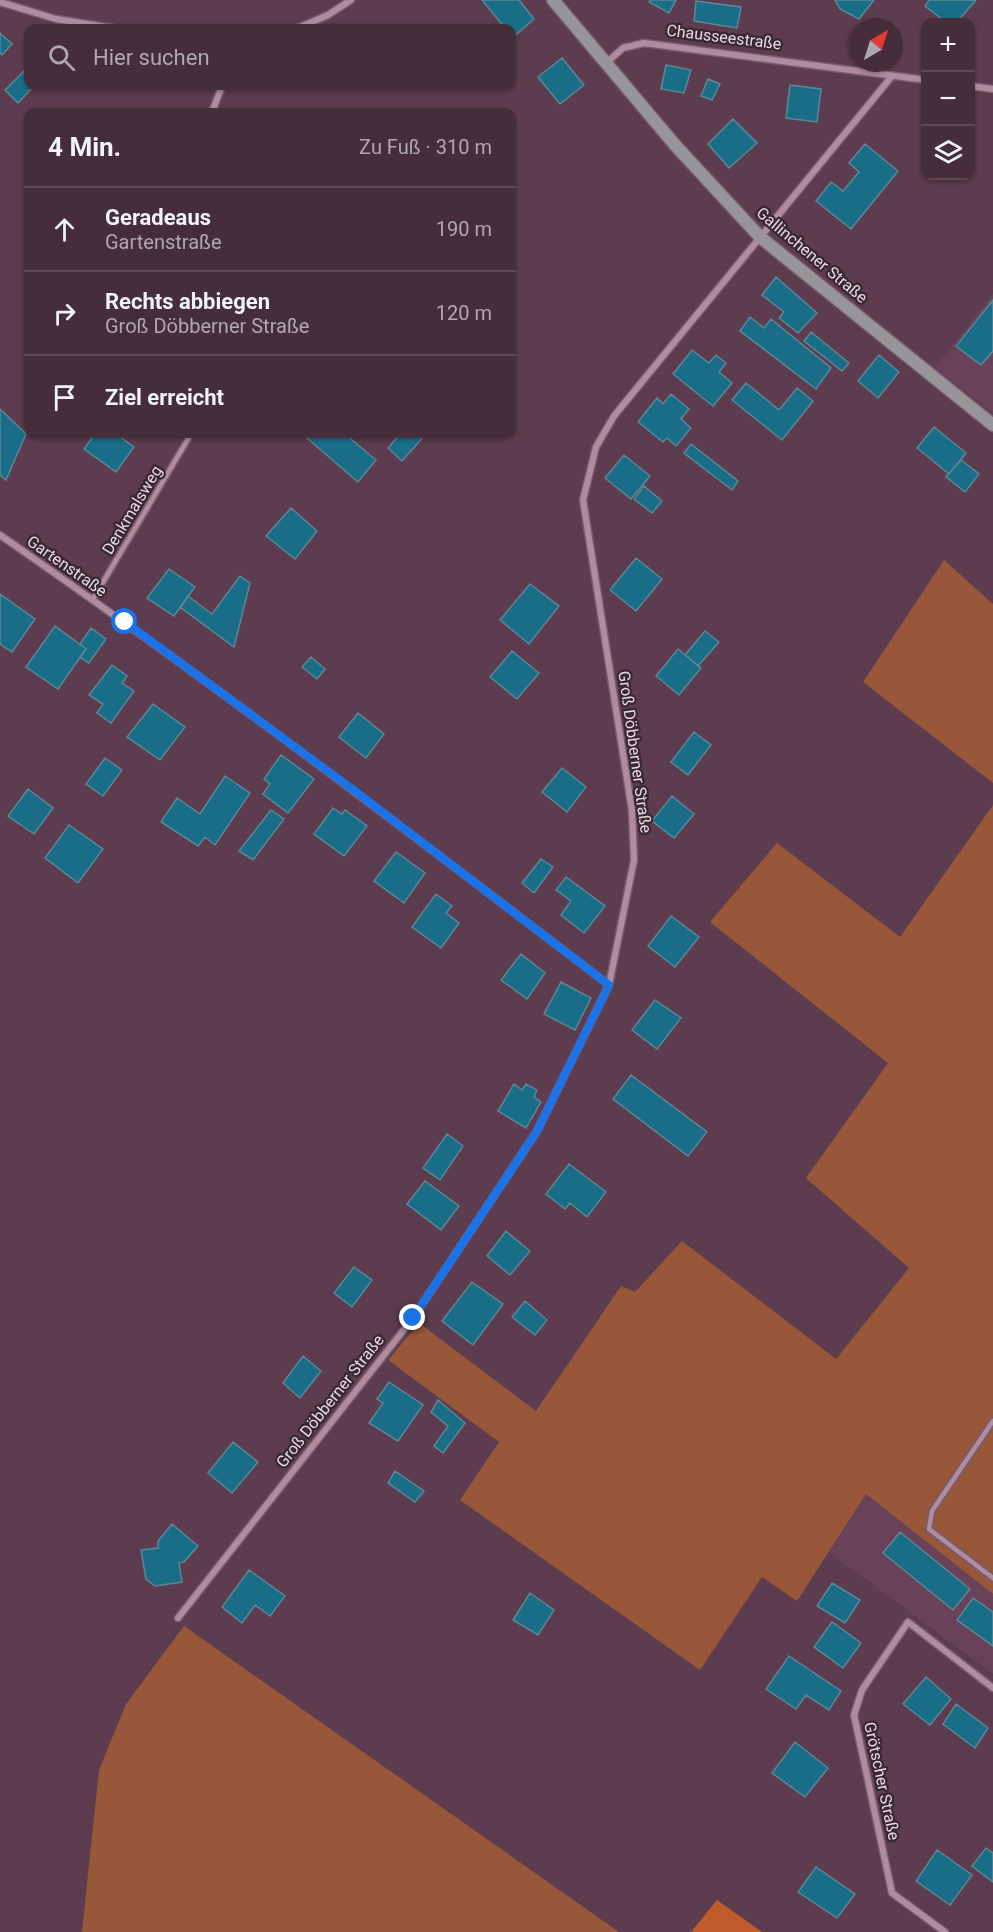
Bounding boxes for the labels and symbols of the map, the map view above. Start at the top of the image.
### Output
north arrow [849,18,903,72]
street label: Chausseestraße [665,21,783,53]
street label: Gallinchener Straße [753,203,871,307]
street label: Denkmalsweg [98,462,166,558]
street label: Gartenstraße [23,531,111,601]
route start [111,608,137,634]
street label: Groß Döbberner Straße [614,670,656,834]
route end [399,1304,425,1330]
street label: Groß Döbberner Straße [272,1331,388,1471]
street label: Grötscher Straße [860,1720,904,1842]

